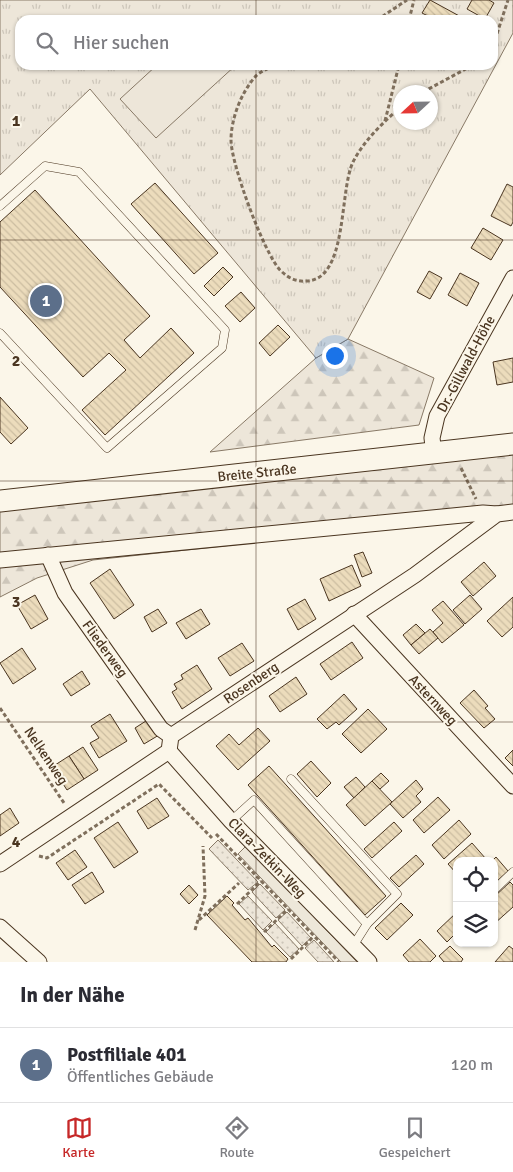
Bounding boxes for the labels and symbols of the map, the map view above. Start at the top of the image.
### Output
north arrow [393,85,438,130]
text: 1 [12,111,21,131]
pin: 1 [30,282,62,320]
street label: Dr.-Gillwald-Höhe [433,313,499,415]
your location [322,343,348,369]
text: 2 [12,351,20,371]
street label: Breite Straße [217,460,297,486]
text: 3 [12,592,20,612]
street label: Fliederweg [79,617,131,681]
street label: Rosenberg [220,658,282,708]
street label: Asternweg [405,671,461,729]
street label: Nelkenweg [20,724,72,788]
street label: Clara-Zetkin-Weg [224,814,310,902]
text: 4 [12,832,21,852]

